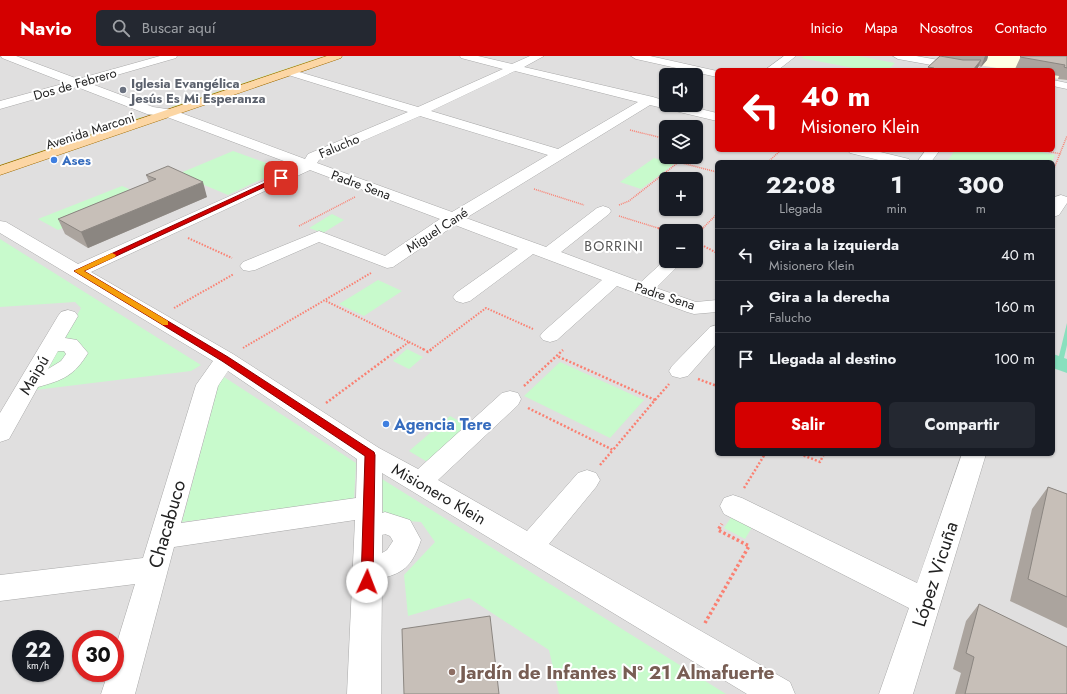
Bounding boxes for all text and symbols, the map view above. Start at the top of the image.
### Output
search box [96,10,376,46]
text: Navio [20,15,72,42]
icon: search [110,17,132,39]
text: Buscar aquí [142,17,216,39]
text: Inicio [810,18,843,38]
text: Mapa [865,18,898,38]
text: Nosotros [920,18,973,38]
text: Contacto [995,18,1047,38]
street label: Dos de Febrero [31,63,119,105]
map controls [659,68,703,268]
button: sound [659,68,703,112]
place label: Iglesia Evangélica Jesús Es Mi Esperanza [128,74,266,108]
text: 40 m [801,76,870,117]
icon: left [735,84,787,136]
marker: Iglesia Evangélica Jesús Es Mi Esperanza [118,85,128,95]
street label: Avenida Marconi [43,108,137,154]
text: Misionero Klein [801,114,920,140]
button: layers [659,120,703,164]
street label: Falucho [316,129,362,163]
place label: Ases [61,151,91,170]
marker: Ases [49,155,59,165]
pin [264,161,298,195]
street label: Padre Sena [329,165,393,205]
icon: arrive [270,167,292,189]
text: 22:08 [766,167,836,202]
text: 1 [891,167,903,202]
text: 300 [958,167,1004,202]
button: + [659,172,703,216]
text: Llegada [779,199,822,218]
text: min [887,199,907,218]
text: m [976,199,986,218]
street label: Miguel Cané [402,203,472,257]
button: − [659,224,703,268]
text: Gira a la izquierda [769,234,899,256]
district label: BORRINI [584,236,644,256]
icon: left [735,244,757,266]
text: 40 m [1001,244,1035,266]
text: Misionero Klein [769,256,855,275]
street label: Padre Sena [633,277,697,315]
text: Gira a la derecha [769,286,890,308]
icon: right [735,296,757,318]
text: 160 m [994,296,1035,318]
text: Falucho [769,308,811,327]
icon: arrive [735,348,757,370]
text: Llegada al destino [769,348,896,370]
text: 100 m [994,348,1035,370]
street label: Maipú [13,351,55,399]
button: Salir [735,402,881,448]
button: Compartir [889,402,1035,448]
place label: Agencia Tere [393,413,492,436]
marker: Agencia Tere [381,419,391,429]
street label: Misionero Klein [388,458,490,530]
street label: Chacabuco [142,477,192,571]
street label: López Vicuña [905,518,965,630]
position arrow [346,561,388,603]
speed limit sign: 30 [72,630,124,682]
text: 22 [25,636,51,665]
text: km/h [27,658,49,673]
place label: Jardín de Infantes N° 21 Almafuerte [456,659,775,686]
marker: Jardín de Infantes N° 21 Almafuerte [447,667,457,677]

